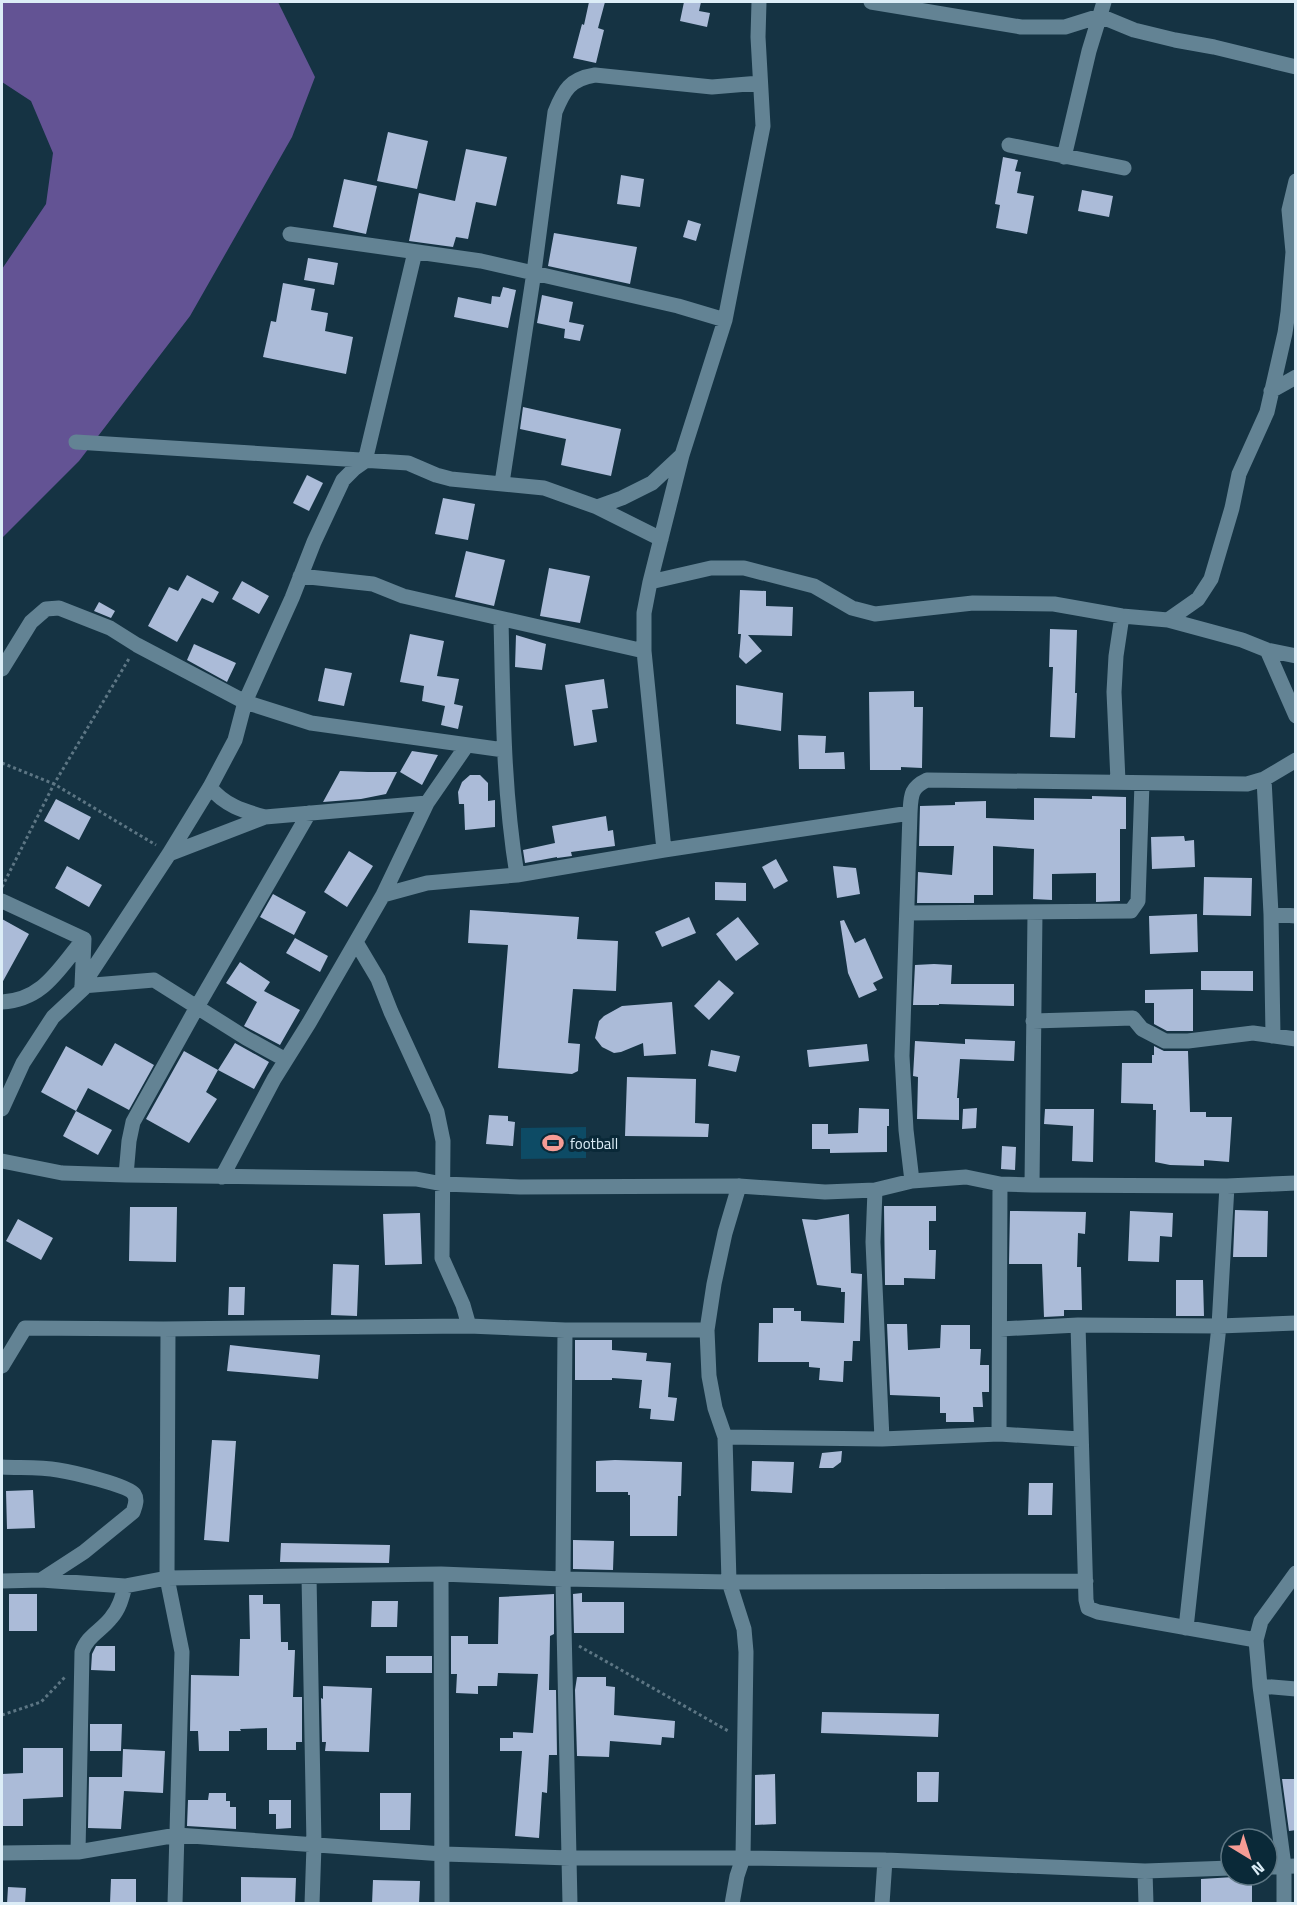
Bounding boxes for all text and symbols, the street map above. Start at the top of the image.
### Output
sports icon: football [541,1131,565,1155]
place label: football [570,1132,618,1155]
north arrow [1219,1827,1279,1887]
text: N [1246,1856,1270,1882]

